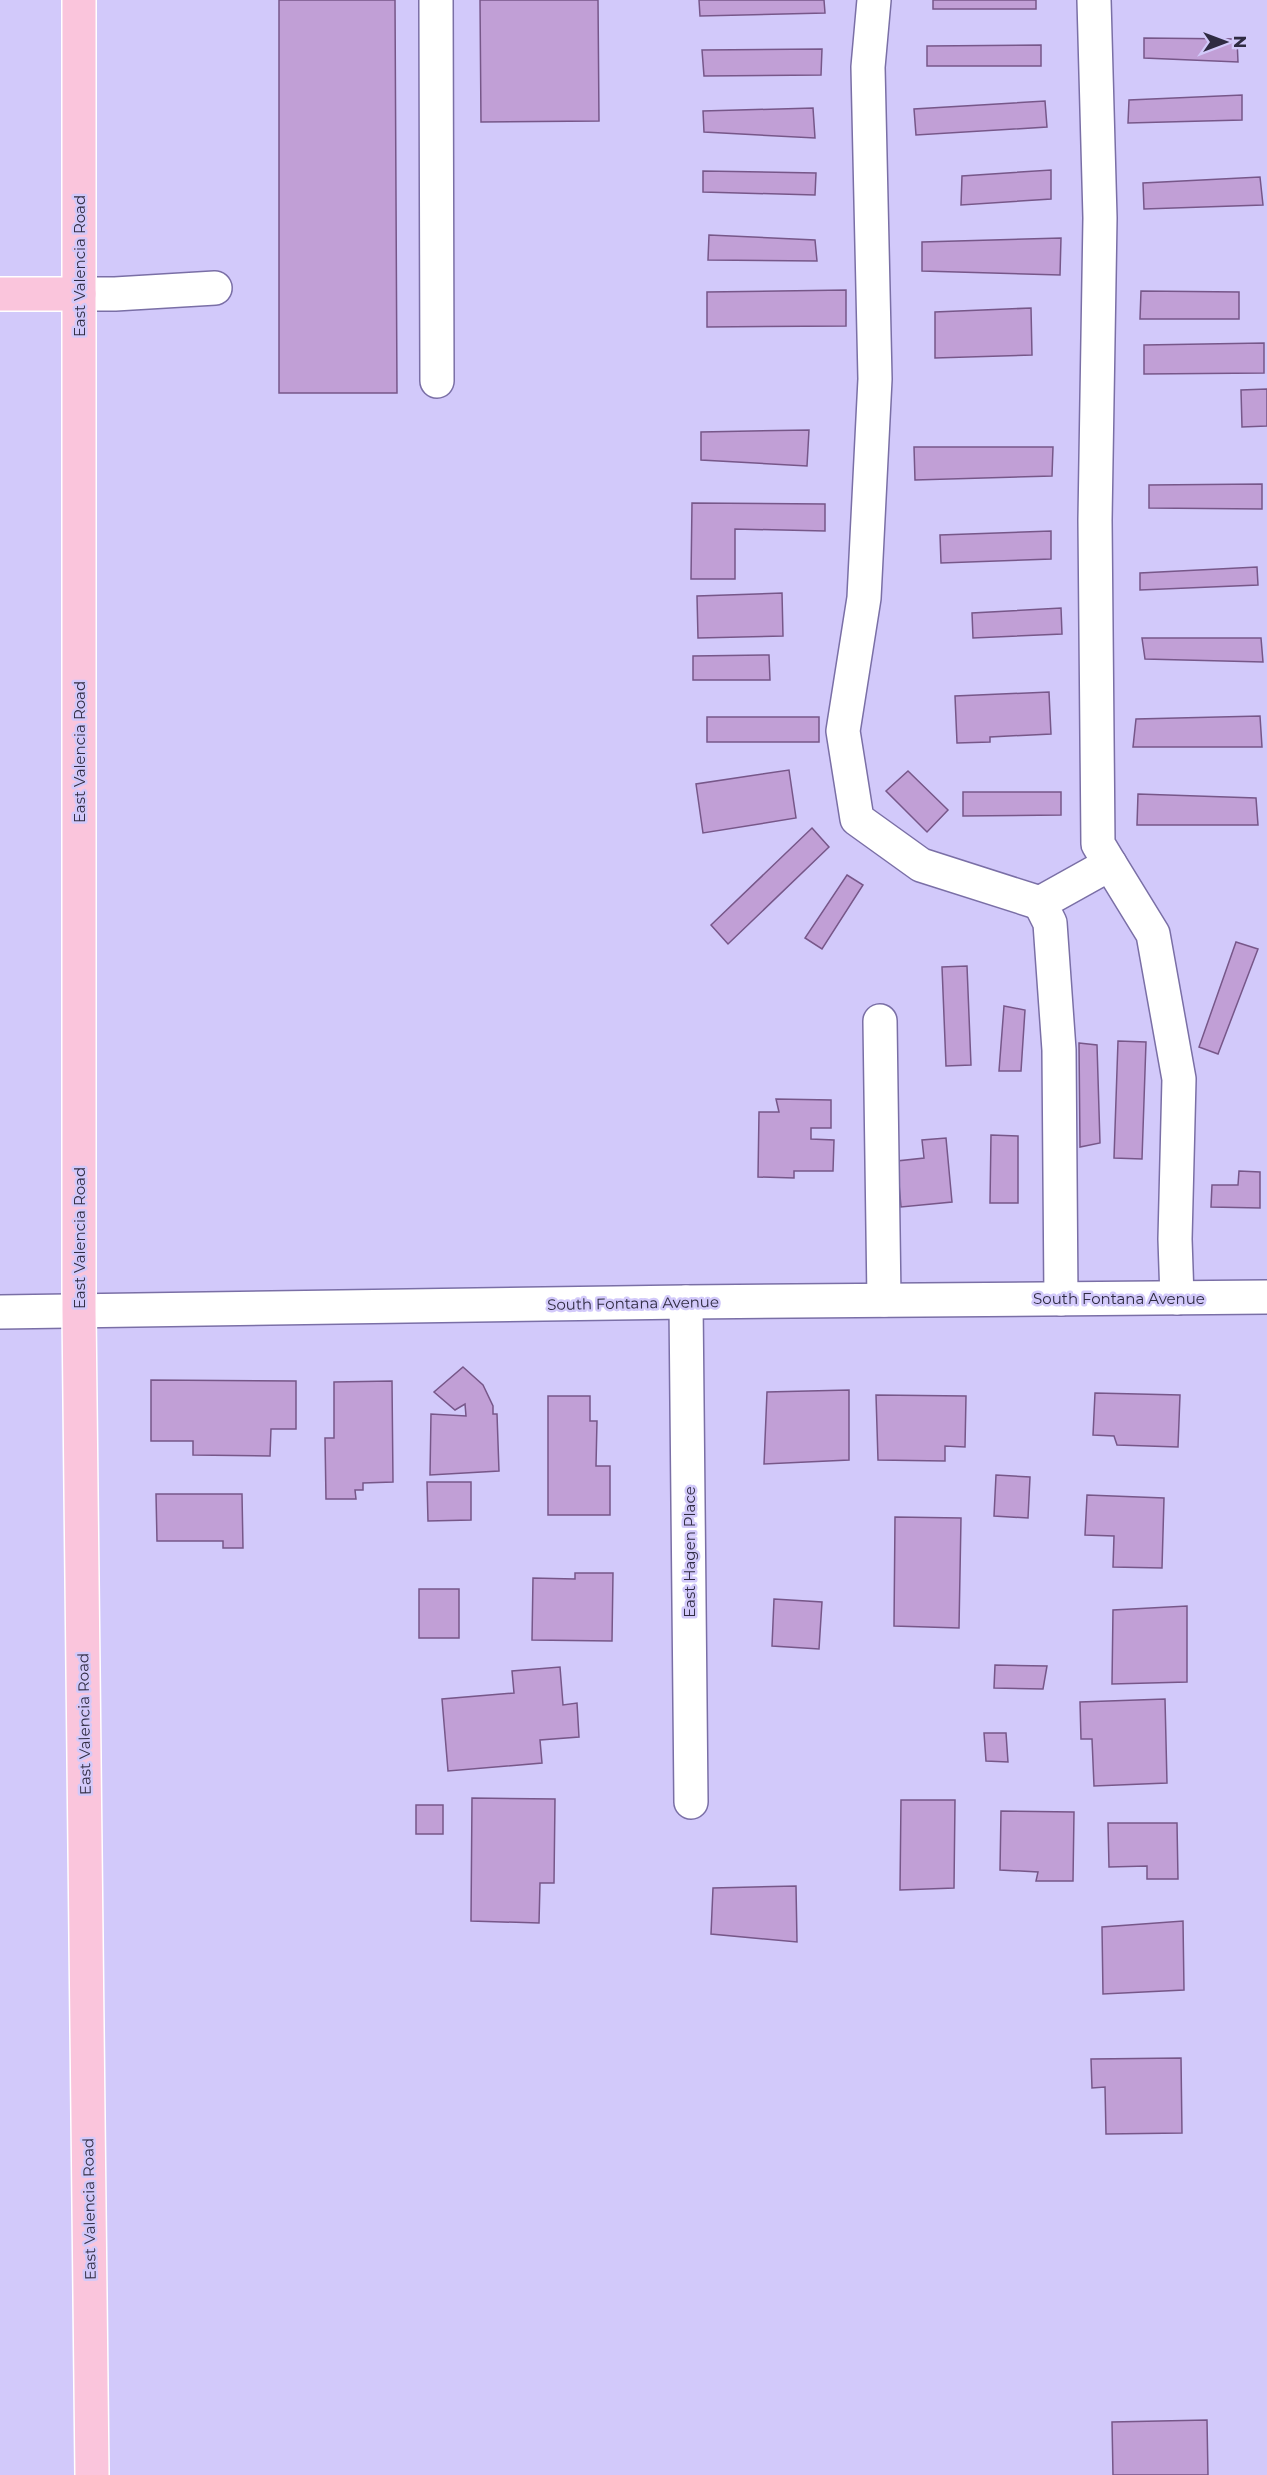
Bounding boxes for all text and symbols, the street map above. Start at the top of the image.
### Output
north arrow [1195,12,1255,72]
text: N [1230,36,1249,48]
street label: East Valencia Road [70,195,89,337]
street label: East Valencia Road [70,681,89,823]
street label: East Valencia Road [70,1167,89,1309]
street label: South Fontana Avenue [1033,1289,1205,1308]
street label: South Fontana Avenue [547,1292,719,1314]
street label: East Hagen Place [680,1486,699,1618]
street label: East Valencia Road [73,1653,95,1795]
street label: East Valencia Road [78,2138,100,2280]

